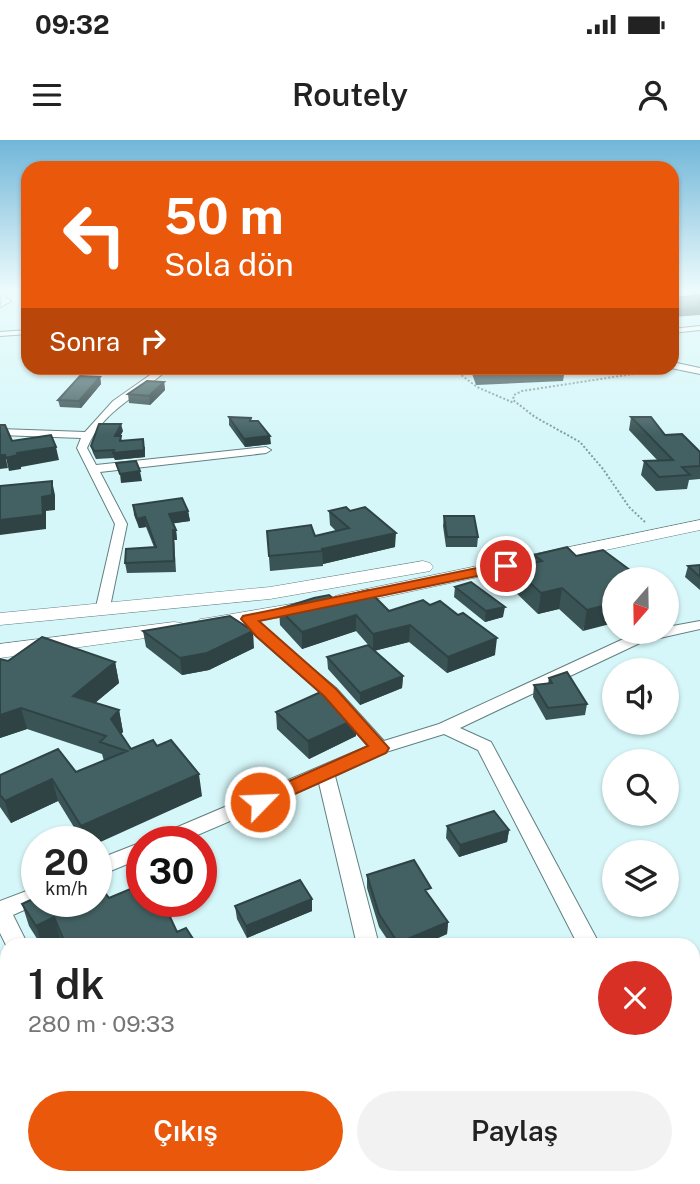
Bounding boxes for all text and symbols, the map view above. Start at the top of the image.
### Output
text: 09:32 [35,9,110,40]
icon: menu [28,76,66,114]
text: Routely [292,76,408,113]
icon: person [634,76,672,114]
text: 50 m [164,187,284,245]
icon: left [49,189,140,280]
text: Sola dön [164,246,294,283]
icon: right [134,322,172,360]
text: Sonra [49,326,120,357]
pin [476,536,536,596]
icon: arrive [487,547,525,585]
north arrow [602,567,679,644]
map controls [602,567,679,917]
button: sound [602,658,679,735]
button: search [602,749,679,826]
position arrow [223,765,297,839]
speed limit sign: 30 [126,826,217,917]
button: layers [602,840,679,917]
text: 20 [44,842,89,883]
text: km/h [45,878,88,899]
text: 1 dk [28,959,105,1008]
button: close [598,961,672,1035]
text: 280 m · 09:33 [28,1010,175,1037]
button: Çıkış [28,1091,343,1171]
button: Paylaş [357,1091,672,1171]

